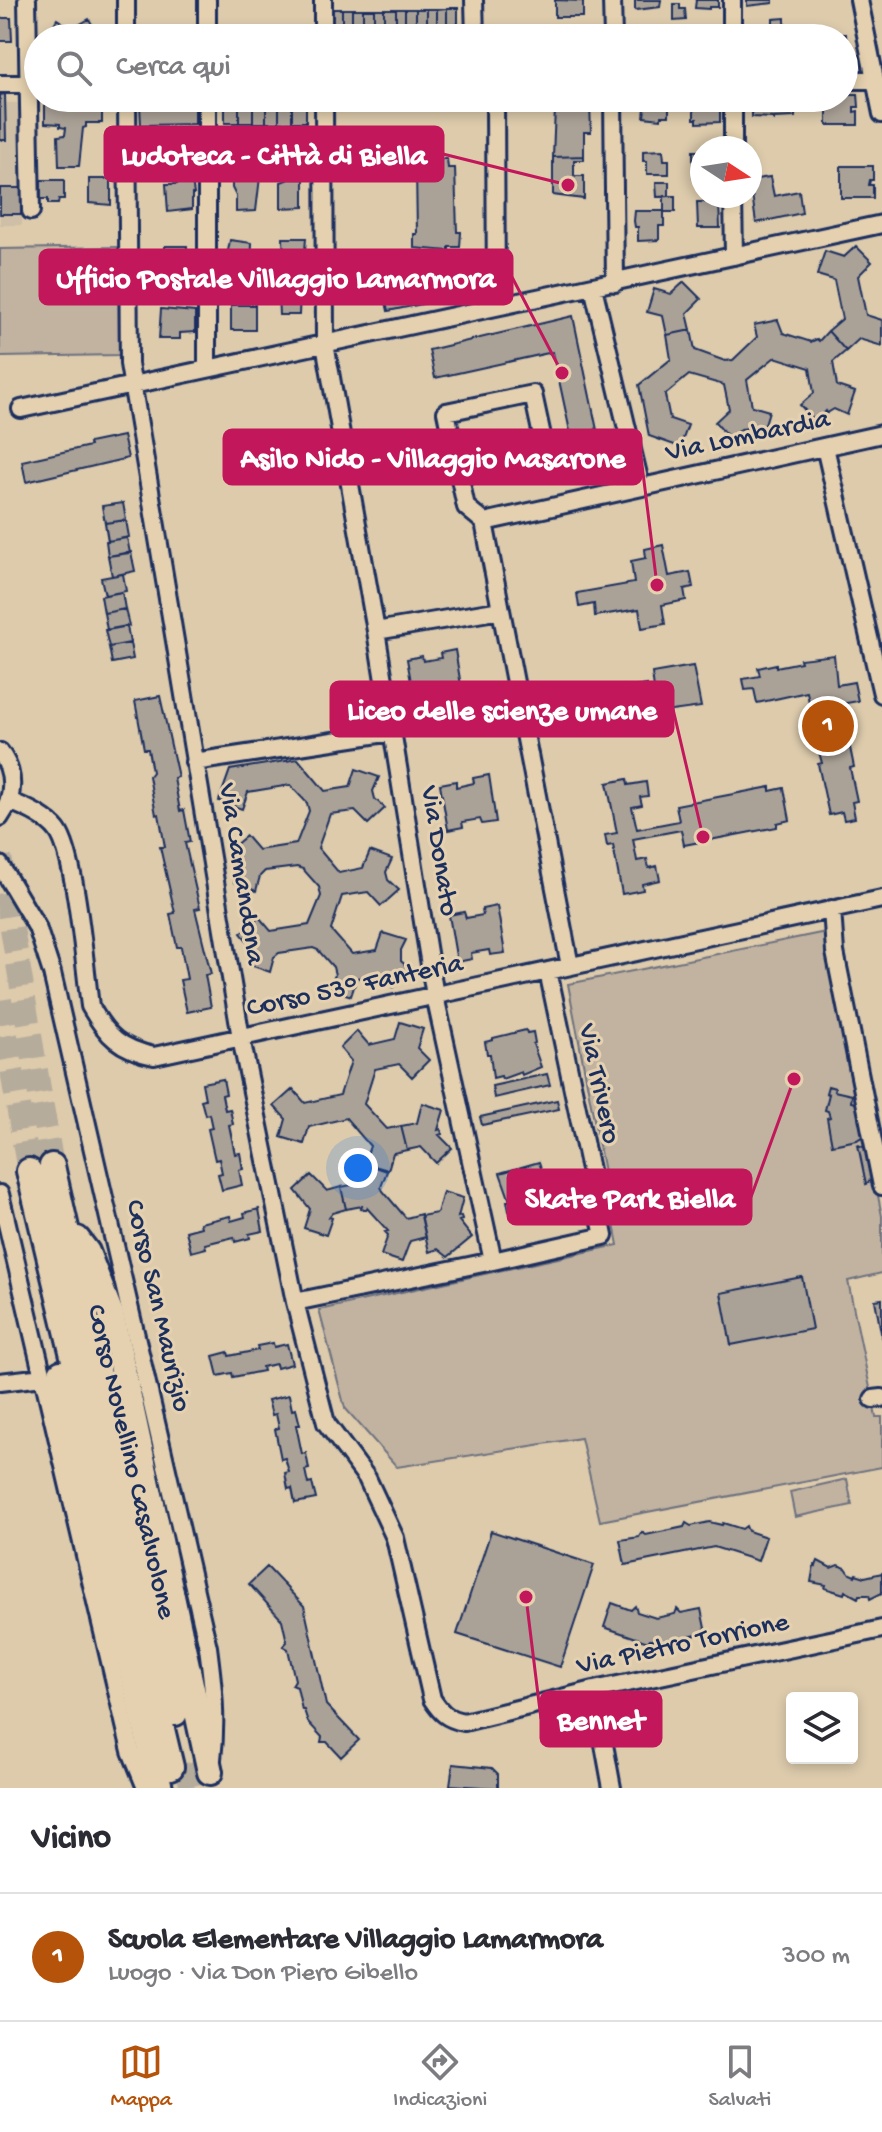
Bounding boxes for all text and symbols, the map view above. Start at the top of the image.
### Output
search box [24,24,858,112]
icon: search [52,46,96,90]
text: Cerca qui [116,51,231,86]
callout: Ludoteca - Città di Biella [105,127,443,181]
north arrow [690,136,762,208]
text: Ludoteca - Città di Biella [121,141,428,176]
callout: Ufficio Postale Villaggio Lamarmora [40,250,512,304]
text: Ufficio Postale Villaggio Lamarmora [56,264,497,299]
street label: Via Lombardia [662,403,834,471]
callout: Asilo Nido - Villaggio Masarone [224,430,641,484]
text: Asilo Nido - Villaggio Masarone [240,444,627,479]
callout: Liceo delle scienze umane [331,682,673,736]
text: Liceo delle scienze umane [347,696,658,731]
pin: 1 [802,696,854,756]
street label: Via Camandona [209,780,271,968]
street label: Via Donato [411,783,465,918]
street label: Corso 53° Fanteria [244,948,468,1026]
street label: Via Trivero [569,1020,627,1147]
your location [338,1148,378,1188]
callout: Skate Park Biella [508,1170,751,1224]
text: Skate Park Biella [525,1184,736,1219]
street label: Corso San Maurizio [117,1197,197,1415]
street label: Corso Novellino Casalvolone [78,1302,182,1623]
street label: Via Pietro Torrione [573,1606,792,1684]
callout: Bennet [541,1692,661,1746]
map controls [786,1692,858,1764]
button: layers [786,1692,858,1764]
text: Bennet [556,1706,647,1741]
text: Vicino [32,1820,111,1860]
text: Scuola Elementare Villaggio Lamarmora [108,1924,603,1959]
text: 1 [53,1942,63,1973]
text: 300 m [782,1942,850,1973]
text: Luogo · Via Don Piero Gibello [108,1959,418,1990]
tab: Mappa [111,2040,172,2114]
tab: Indicazioni [393,2040,487,2114]
tab: Salvati [708,2040,771,2114]

